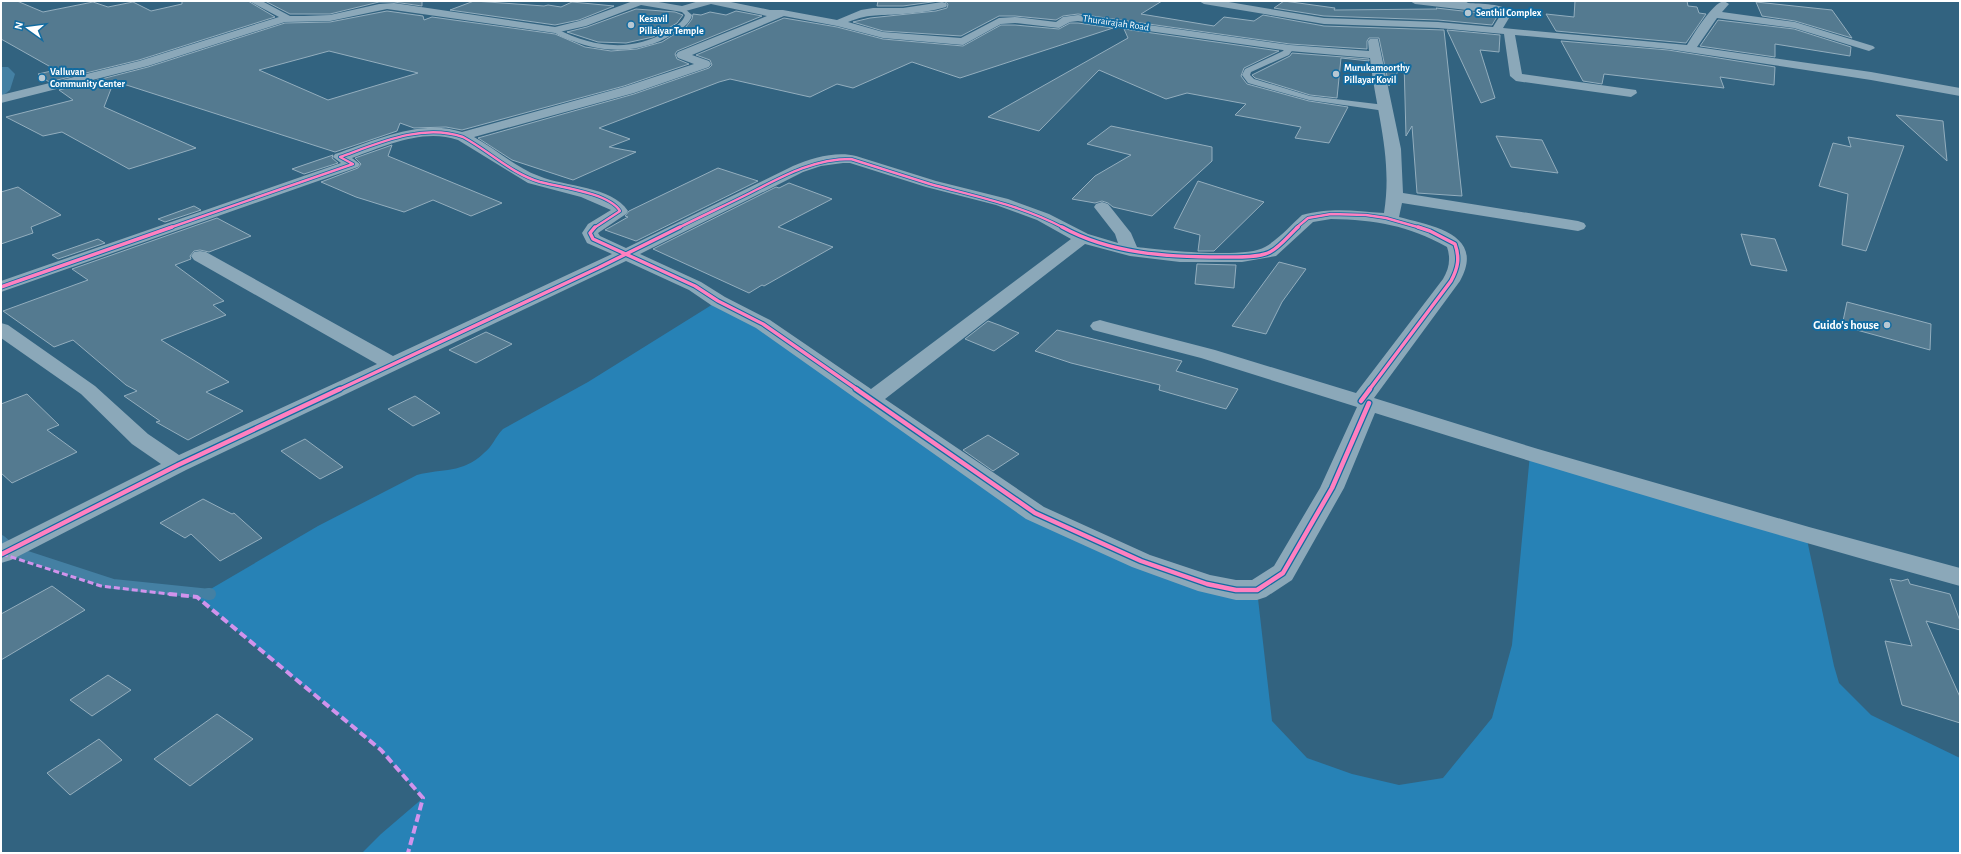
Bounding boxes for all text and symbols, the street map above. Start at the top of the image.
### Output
north arrow [8,8,48,48]
marker: Senthil Complex [1463,8,1473,18]
place label: Senthil Complex [1476,8,1542,18]
street label: Thurairajah Road [1082,13,1150,33]
place label: Kesavil Pillaiyar Temple [639,14,704,36]
marker: Kesavil Pillaiyar Temple [626,20,636,30]
text: N [13,21,25,31]
place label: Murukamoorthy Pillayar Kovil [1344,63,1410,85]
place label: Valluvan Community Center [50,67,125,89]
marker: Murukamoorthy Pillayar Kovil [1331,69,1341,79]
marker: Valluvan Community Center [37,73,47,83]
place label: Guido's house [1813,319,1879,331]
marker: Guido's house [1882,320,1892,330]

